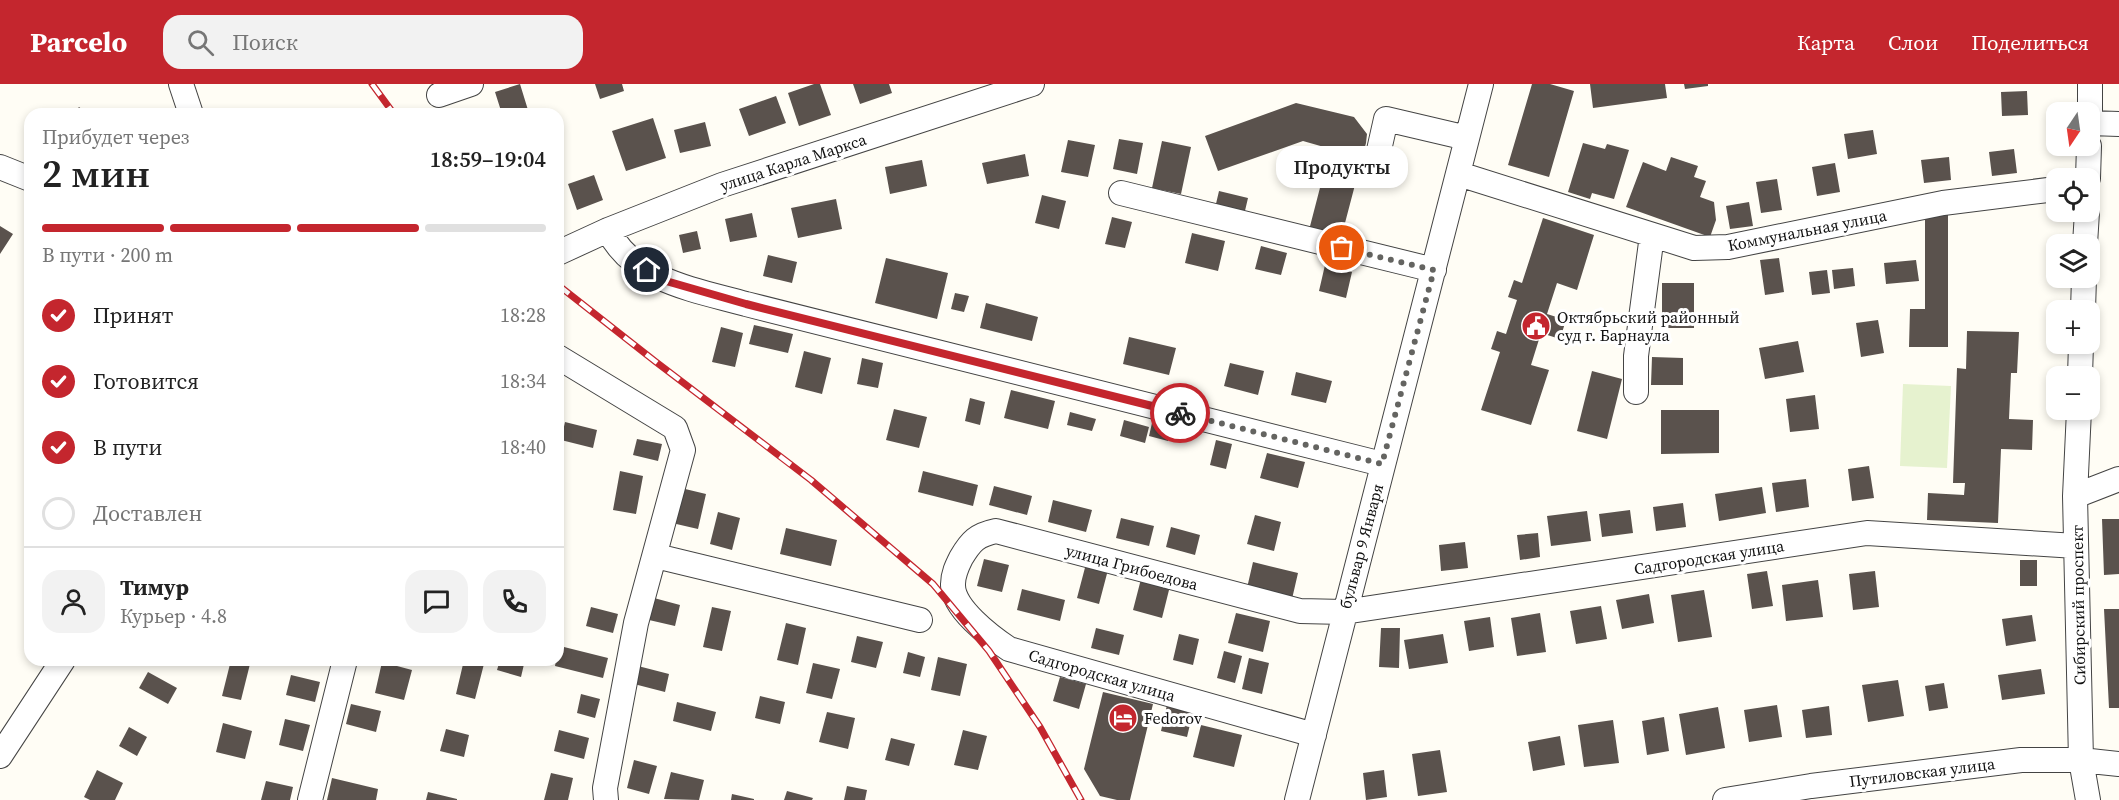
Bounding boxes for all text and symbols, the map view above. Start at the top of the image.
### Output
search box [163,15,583,69]
text: Parcelo [30,23,127,61]
icon: search [184,26,217,59]
text: Поиск [232,27,298,57]
text: Карта [1797,28,1855,57]
text: Слои [1888,28,1938,57]
text: Поделиться [1971,28,2089,57]
north arrow [2046,102,2100,156]
map controls [2046,102,2100,420]
text: Прибудет через [42,123,189,151]
street label: улица Карла Маркса [717,128,870,196]
text: 18:59–19:04 [430,144,546,174]
callout: Продукты [1276,146,1408,188]
text: 2 мин [42,147,150,200]
text: Продукты [1293,153,1391,181]
button: locate [2046,168,2100,222]
street label: Коммунальная улица [1726,204,1889,256]
pin [1316,222,1367,273]
icon: bag [1325,231,1358,264]
button: layers [2046,234,2100,288]
text: В пути · 200 m [42,241,173,269]
pin [621,244,672,295]
icon: home [630,253,663,286]
icon: check [42,299,75,332]
text: Принят [93,300,173,330]
button: + [2046,300,2100,354]
text: 18:28 [500,301,546,329]
place label: Октябрьский районный суд г. Барнаула [1557,306,1740,346]
public building icon: Октябрьский районный суд г. Барнаула [1520,310,1552,342]
icon: check [42,365,75,398]
text: Готовится [93,366,199,396]
button: − [2046,366,2100,420]
text: 18:34 [500,367,546,395]
courier [1150,383,1210,443]
icon: bike [1164,397,1197,430]
icon: check [42,431,75,464]
text: В пути [93,432,162,462]
text: 18:40 [500,433,546,461]
street label: бульвар 9 Января [1334,481,1388,611]
text: Доставлен [93,498,203,528]
street label: Сибирский проспект [2066,524,2090,685]
street label: Садгородская улица [1632,534,1787,580]
street label: улица Грибоедова [1063,539,1201,595]
button: person [42,570,105,633]
button: chat [405,570,468,633]
button: phone [483,570,546,633]
text: Тимур [120,572,189,602]
text: Курьер · 4.8 [120,602,227,630]
street label: Садгородская улица [1026,644,1179,707]
hotel icon: Fedorov [1107,702,1139,734]
place label: Fedorov [1144,707,1202,729]
street label: Путиловская улица [1848,752,1997,792]

